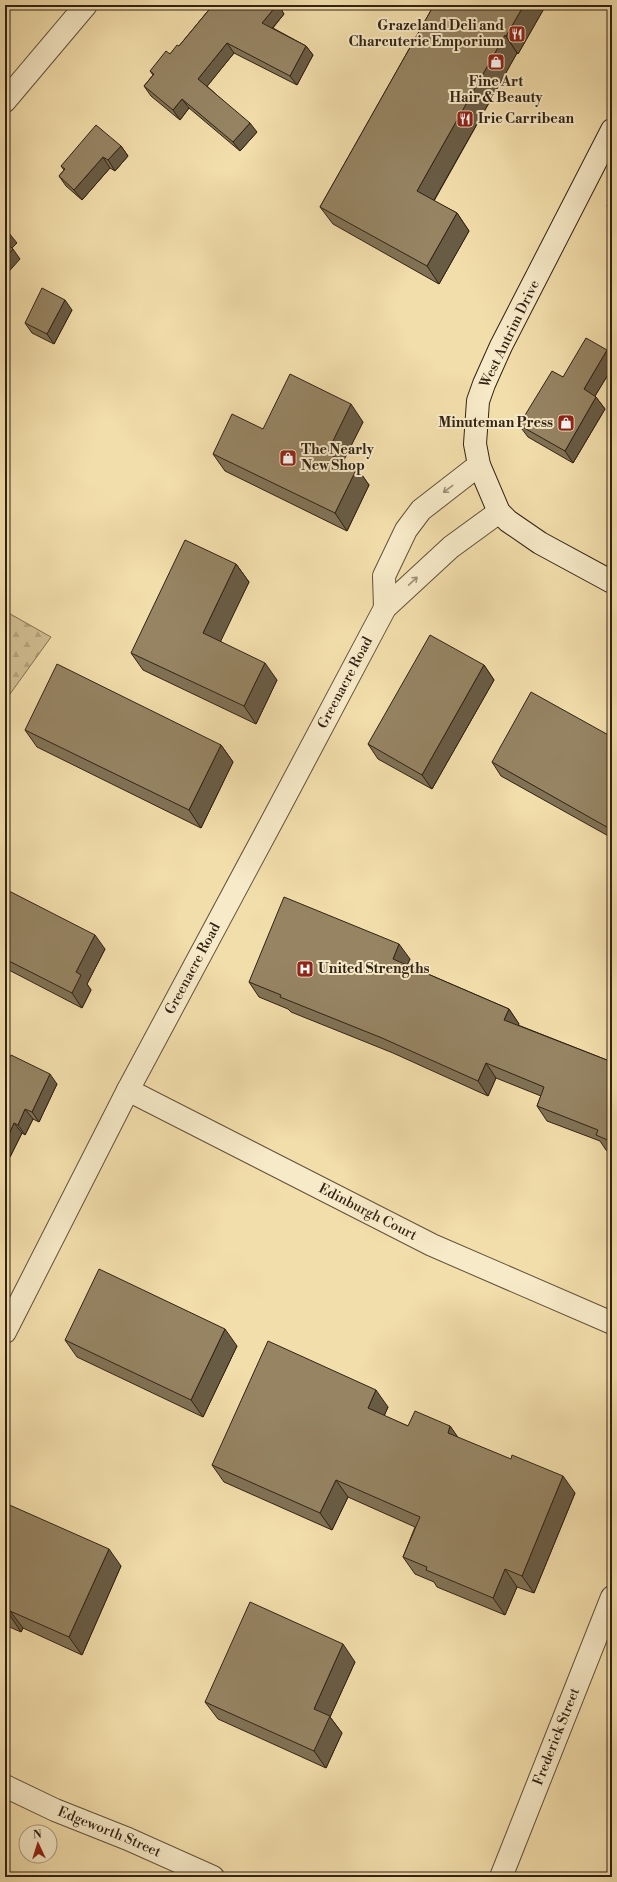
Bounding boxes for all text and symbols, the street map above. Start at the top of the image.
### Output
place label: Grazeland Deli and Charcuterie Emporium [348,17,504,51]
restaurant icon: Grazeland Deli and Charcuterie Emporium [507,24,527,44]
shop icon: Fine Art Hair & Beauty [486,52,506,72]
place label: Fine Art Hair & Beauty [449,73,544,107]
restaurant icon: Irie Carribean [455,109,475,129]
place label: Irie Carribean [478,110,574,128]
street label: West Antrim Drive [476,277,544,392]
shop icon: Minuteman Press [556,413,576,433]
place label: Minuteman Press [438,414,553,432]
place label: The Nearly New Shop [301,441,375,475]
shop icon: The Nearly New Shop [278,448,298,468]
one-way arrow [442,485,453,493]
one-way arrow [408,577,418,586]
street label: Greenacre Road [314,634,377,732]
street label: Greenacre Road [161,920,225,1018]
hospital icon: United Strengths [295,959,315,979]
place label: United Strengths [318,960,430,978]
street label: Edinburgh Court [315,1180,420,1245]
street label: Frederick Street [529,1685,584,1788]
street label: Edgeworth Street [55,1803,164,1862]
north arrow [18,1824,58,1864]
text: N [33,1828,42,1842]

